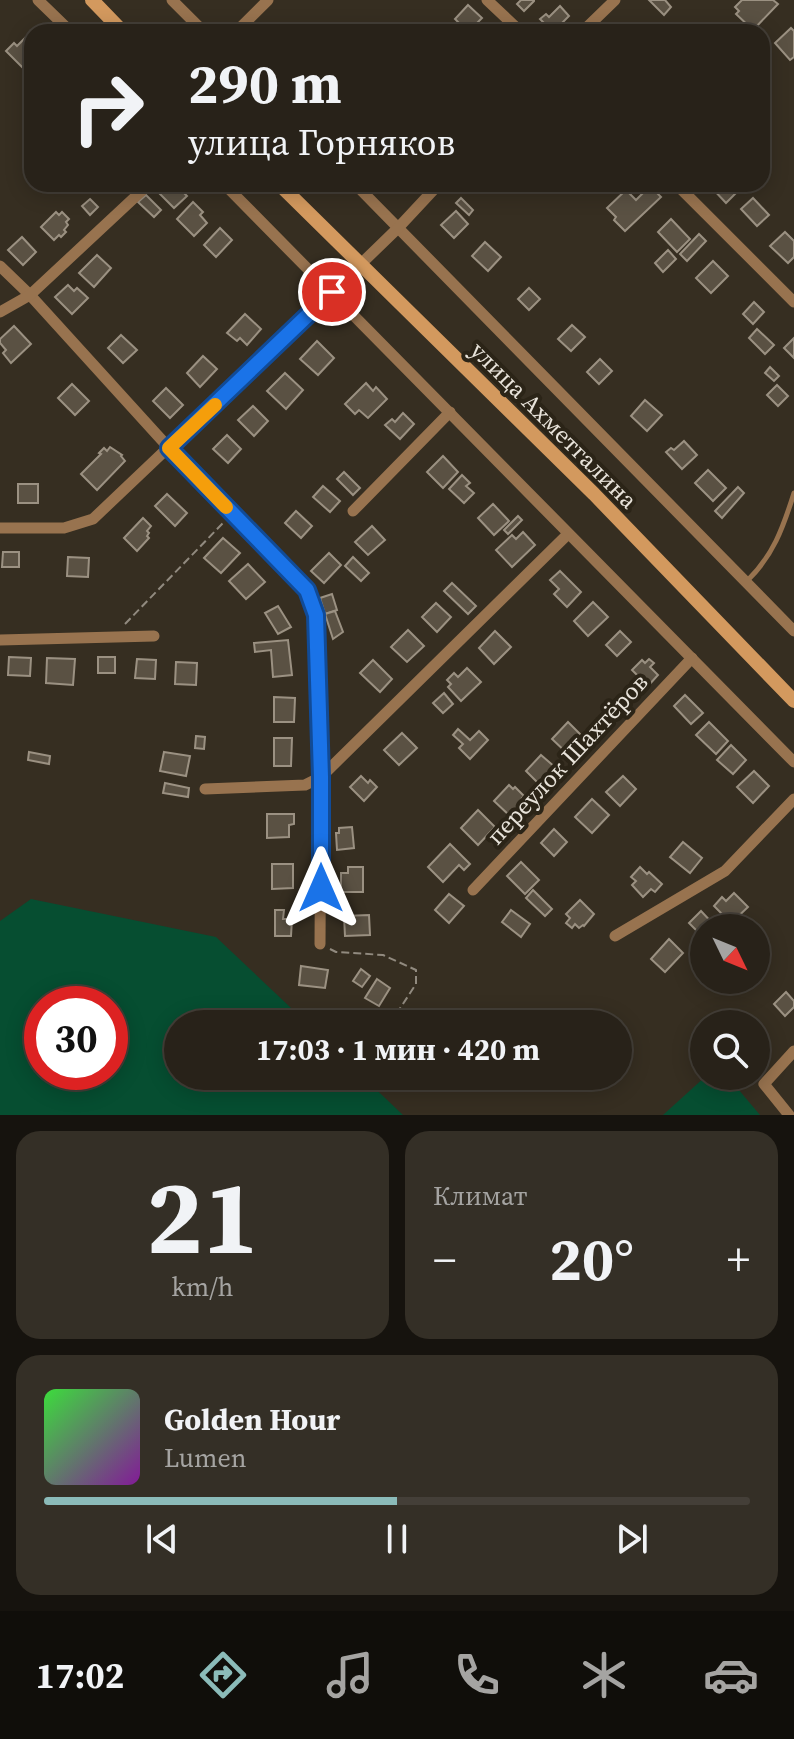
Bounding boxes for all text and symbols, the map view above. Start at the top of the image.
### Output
text: 290 m [188,45,342,122]
icon: right [56,56,160,160]
text: улица Горняков [188,118,455,167]
pin [298,258,366,326]
icon: arrive [310,270,354,314]
street label: улица Ахметгалина [463,334,645,516]
street label: переулок Шахтёров [479,666,655,852]
position arrow [279,846,363,930]
north arrow [690,914,770,994]
map controls [690,914,770,1090]
speed limit sign: 30 [24,986,128,1090]
button: search [690,1010,770,1090]
text: 17:03 · 1 мин · 420 m [256,1029,540,1070]
text: 21 [146,1145,259,1288]
text: Климат [433,1178,527,1214]
text: 20° [549,1218,634,1300]
text: − [433,1229,456,1290]
text: + [727,1229,750,1290]
text: km/h [172,1269,233,1305]
text: Golden Hour [164,1399,340,1440]
text: Lumen [164,1440,246,1476]
icon: previous [140,1517,184,1561]
icon: pause [375,1517,419,1561]
icon: next [610,1517,654,1561]
icon: directions [195,1647,251,1703]
icon: music [322,1647,378,1703]
icon: phone [449,1647,505,1703]
icon: climate [576,1647,632,1703]
icon: car [703,1647,759,1703]
text: 17:02 [35,1651,124,1700]

